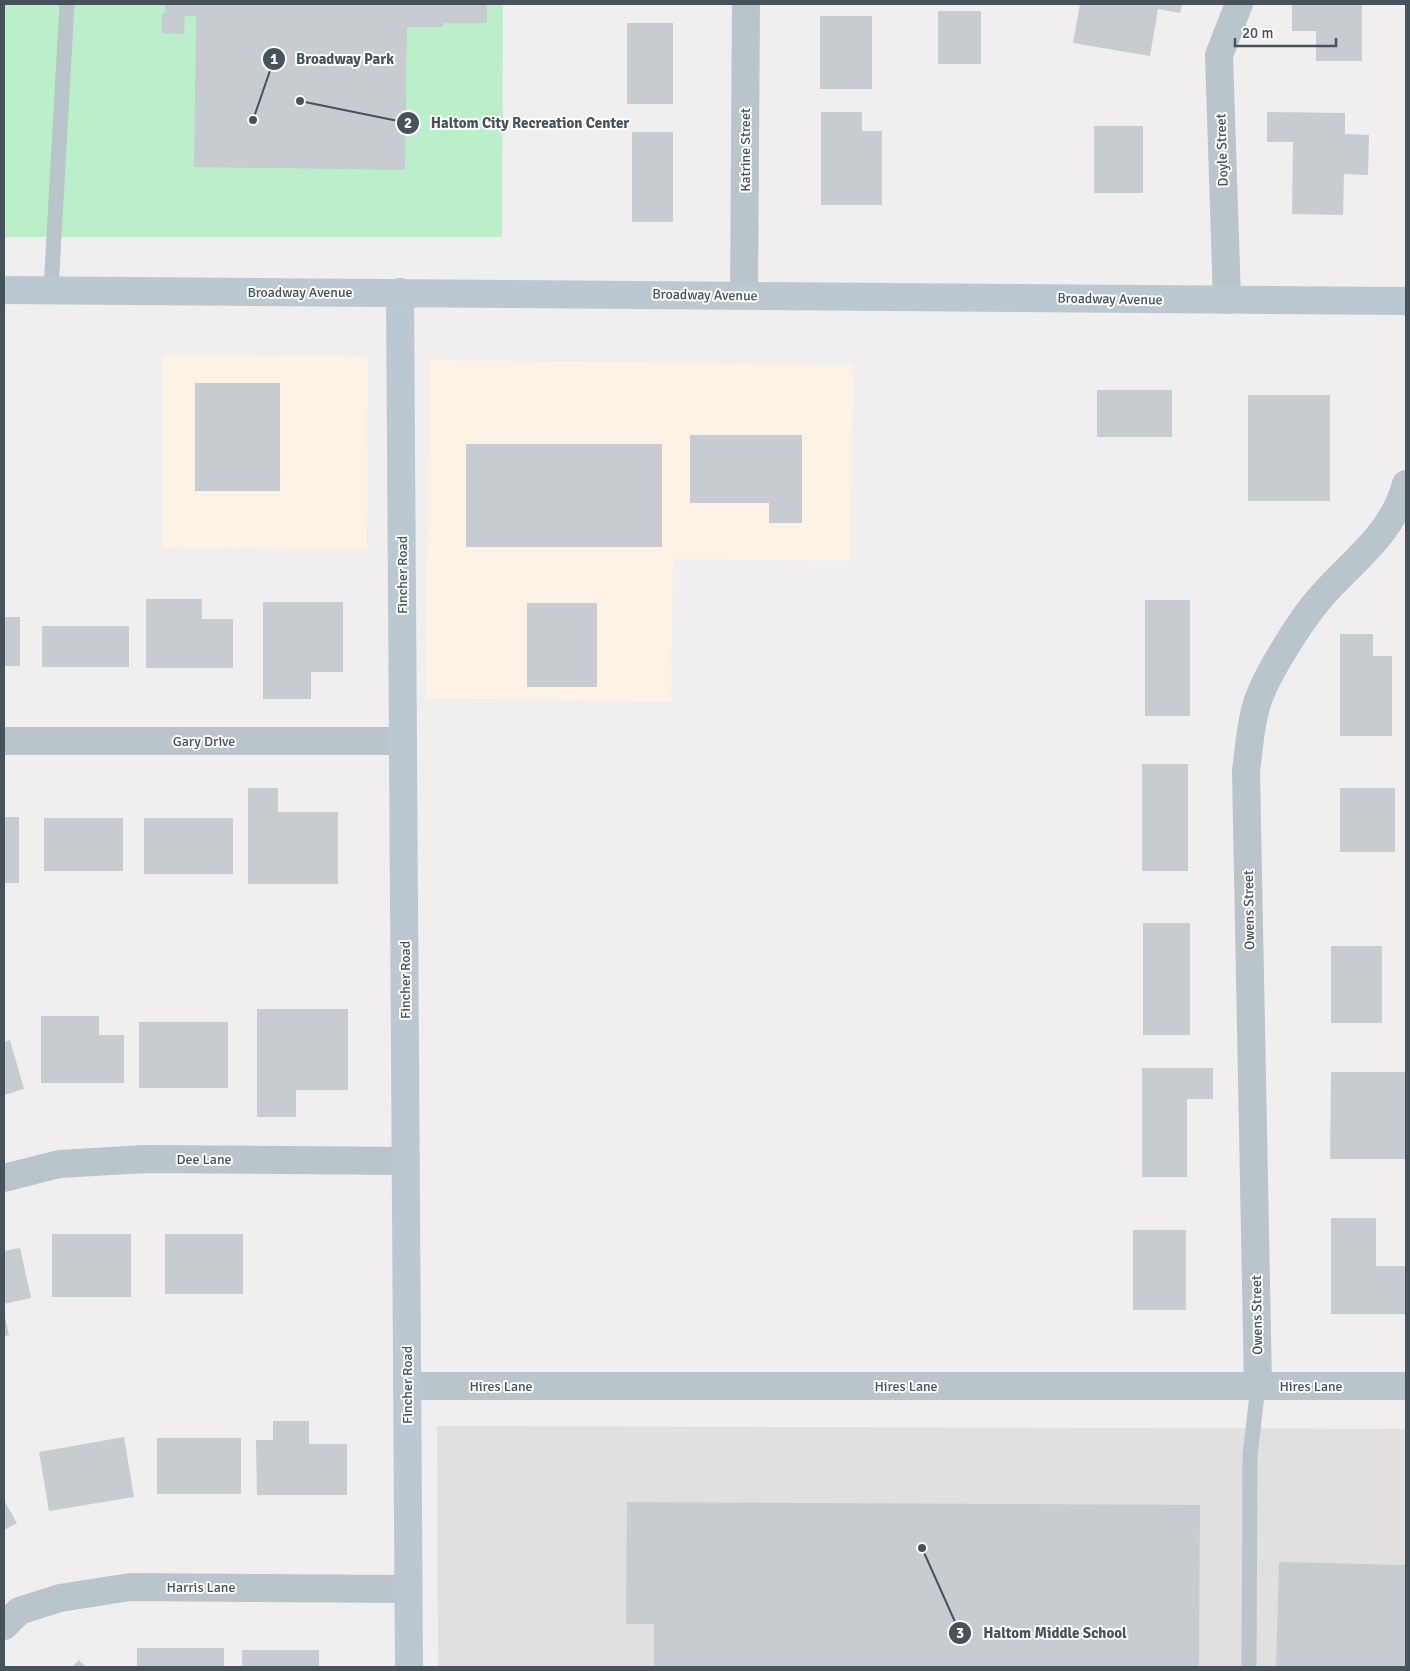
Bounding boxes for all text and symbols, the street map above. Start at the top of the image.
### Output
scale bar [1235,15,1336,47]
text: 20 m [1242,24,1273,42]
callout: Broadway Park [261,44,404,74]
text: 1 [270,50,278,68]
text: Broadway Park [296,50,394,68]
callout: Haltom City Recreation Center [396,108,639,138]
street label: Katrine Street [737,108,754,192]
street label: Doyle Street [1212,113,1232,187]
text: 2 [404,114,412,132]
text: Haltom City Recreation Center [431,114,629,132]
street label: Broadway Avenue [247,284,353,301]
street label: Broadway Avenue [652,286,758,304]
street label: Broadway Avenue [1057,290,1163,308]
street label: Fincher Road [394,536,411,614]
street label: Gary Drive [173,733,235,750]
street label: Owens Street [1240,870,1258,950]
street label: Fincher Road [397,941,414,1019]
street label: Dee Lane [176,1151,232,1168]
street label: Owens Street [1248,1275,1266,1355]
street label: Fincher Road [399,1346,416,1424]
street label: Hires Lane [469,1378,533,1395]
street label: Hires Lane [874,1378,938,1395]
street label: Hires Lane [1279,1378,1343,1395]
street label: Harris Lane [167,1579,236,1596]
callout: Haltom Middle School [948,1618,1136,1648]
text: 3 [956,1624,964,1642]
text: Haltom Middle School [983,1624,1127,1642]

